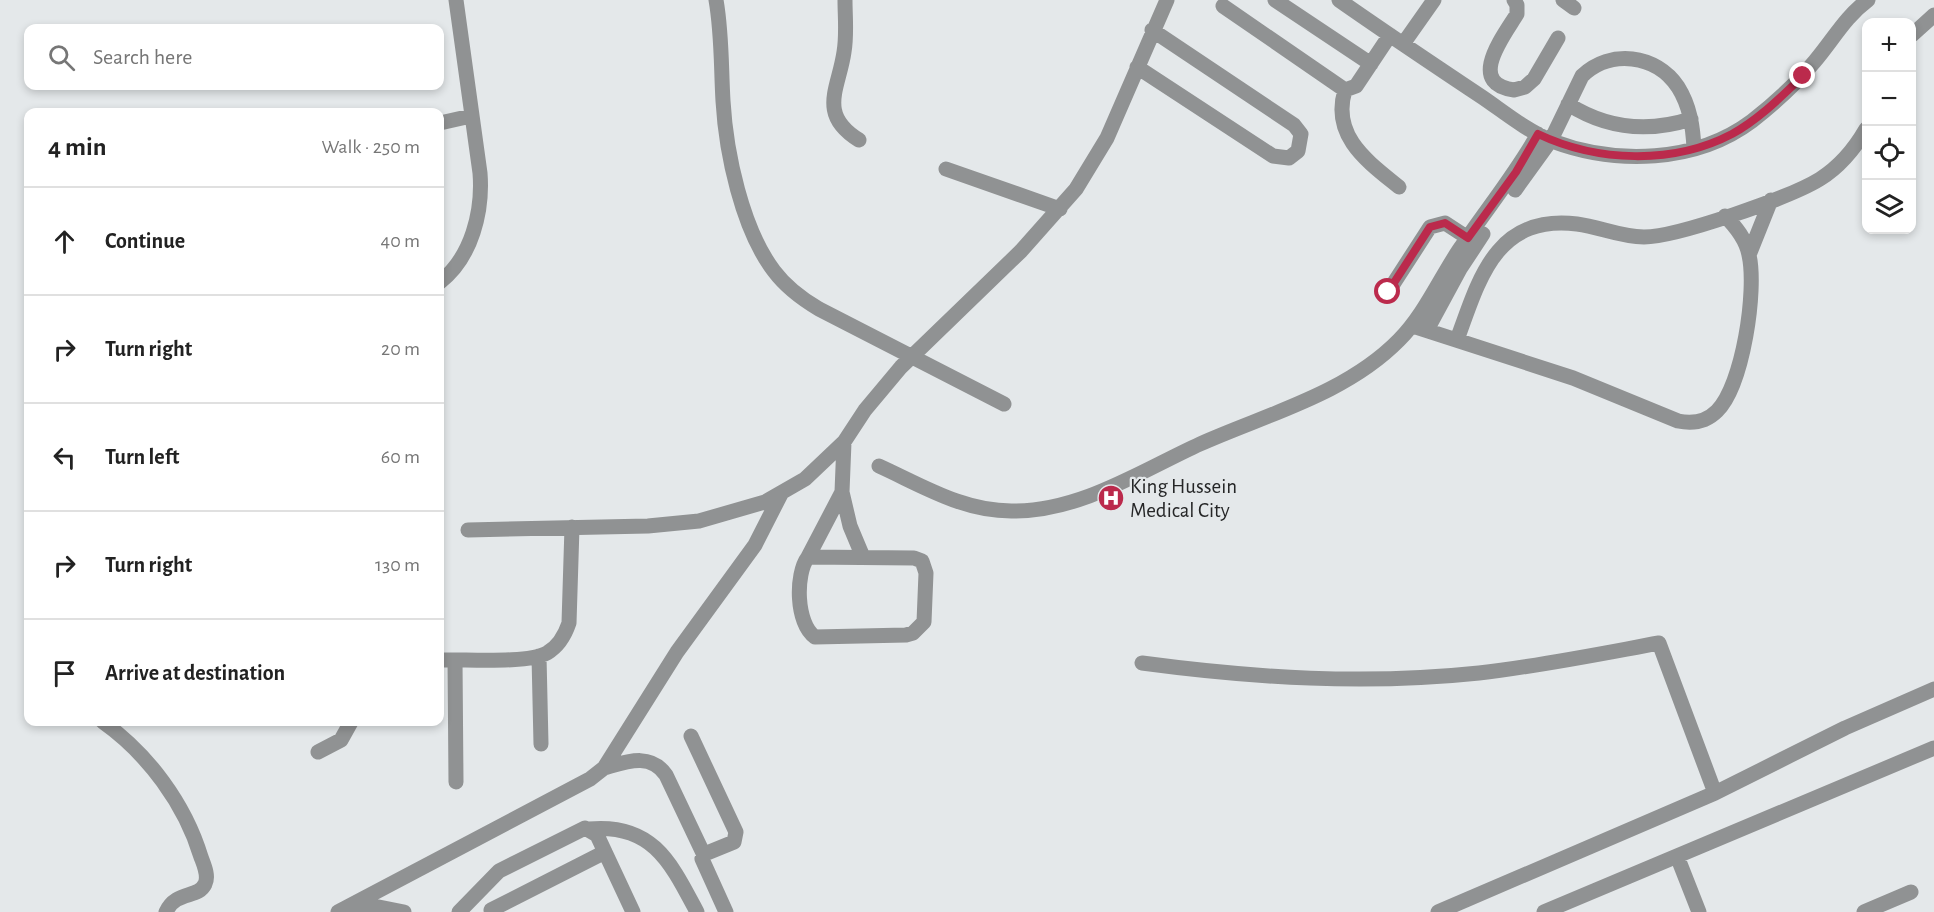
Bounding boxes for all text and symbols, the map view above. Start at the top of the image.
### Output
map controls [1862,18,1916,234]
button: + [1862,18,1916,72]
search box [24,24,444,90]
icon: search [45,41,78,74]
text: Search here [93,46,192,68]
route end [1789,62,1815,88]
button: − [1862,72,1916,126]
button: locate [1862,126,1916,180]
text: 4 min [48,134,107,160]
text: Walk · 250 m [321,137,420,157]
button: layers [1862,180,1916,234]
icon: ahead [48,225,81,258]
text: Continue [105,230,185,252]
text: 40 m [381,231,420,251]
route start [1374,278,1400,304]
icon: right [48,333,81,366]
text: Turn right [105,338,192,360]
text: 20 m [381,339,420,359]
icon: left [48,441,81,474]
text: Turn left [105,446,179,468]
text: 60 m [381,447,420,467]
place label: King Hussein Medical City [1130,476,1237,521]
hospital icon: King Hussein Medical City [1096,483,1126,513]
icon: right [48,549,81,582]
text: Turn right [105,554,192,576]
text: 130 m [375,555,420,575]
icon: arrive [48,657,81,690]
text: Arrive at destination [105,662,285,684]

